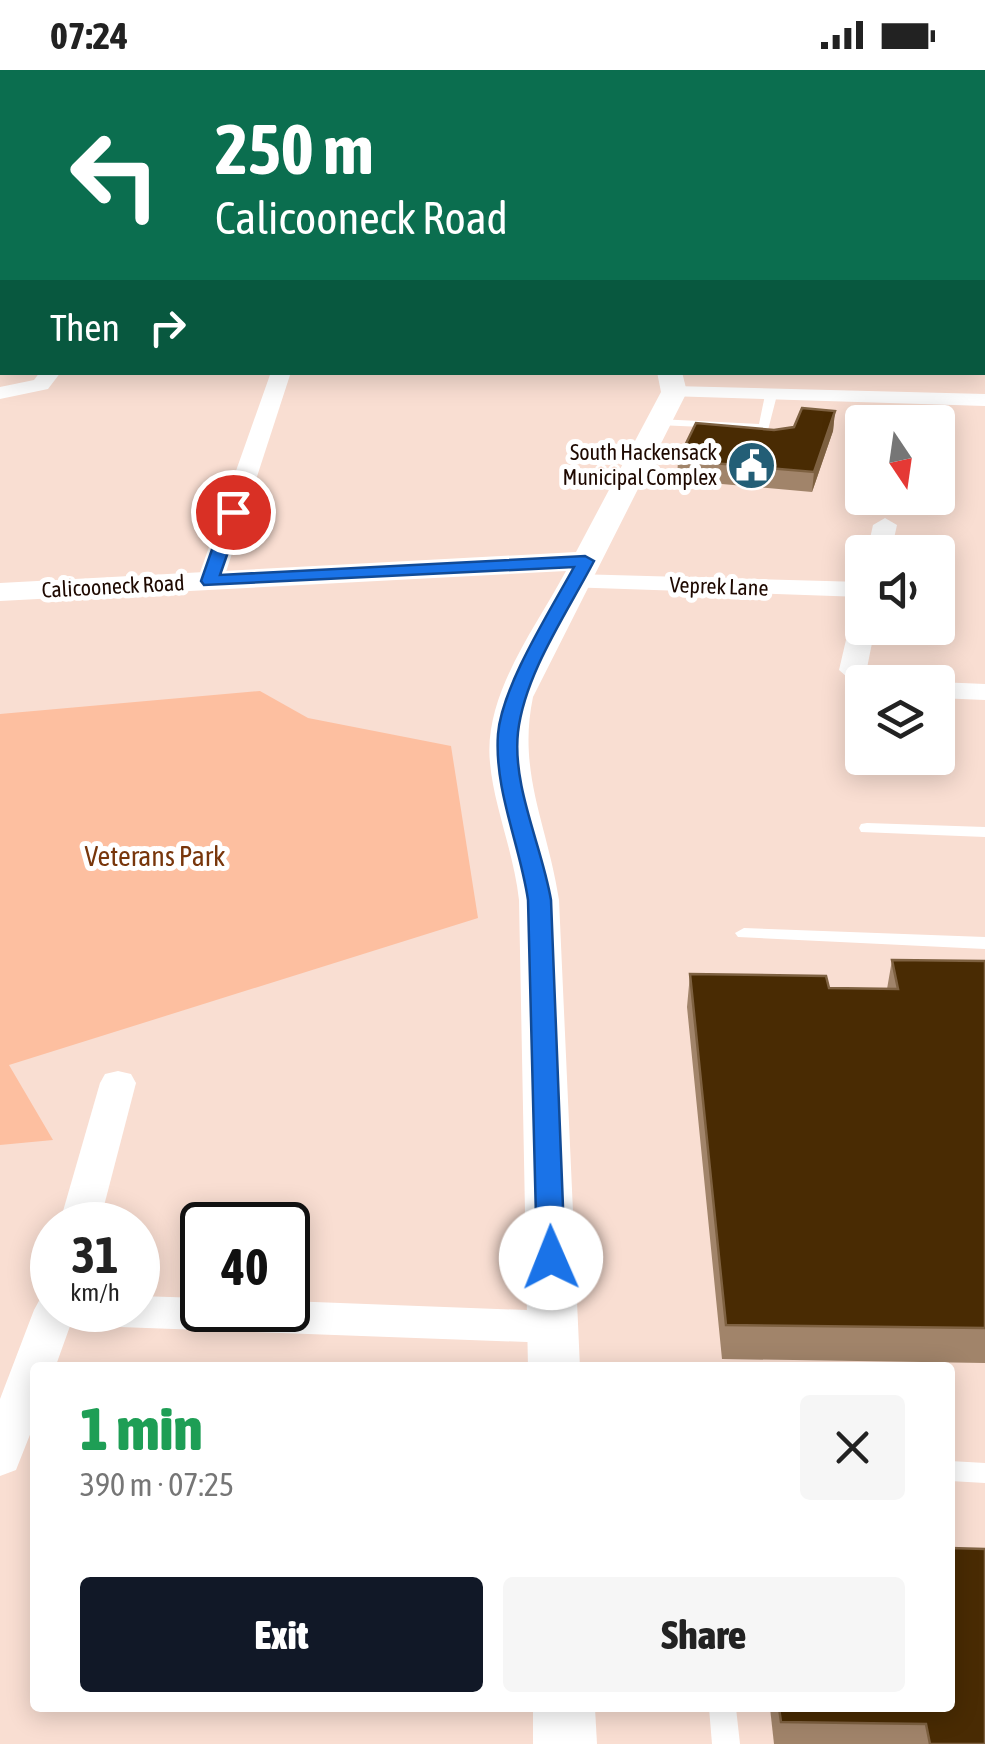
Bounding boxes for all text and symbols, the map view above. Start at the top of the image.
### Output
text: 07:24 [50,14,128,57]
text: 250 m [215,109,374,189]
icon: left [50,110,180,240]
text: Calicooneck Road [215,192,508,244]
icon: right [140,300,195,355]
text: Then [50,306,120,349]
north arrow [845,405,955,515]
map controls [845,405,955,775]
place label: South Hackensack Municipal Complex [562,439,717,490]
public building icon: South Hackensack Municipal Complex [726,439,778,491]
pin [191,470,276,555]
icon: arrive [206,485,261,540]
button: sound [845,535,955,645]
street label: Calicooneck Road [41,569,185,603]
street label: Veprek Lane [669,571,769,601]
button: layers [845,665,955,775]
park label: Veterans Park [85,840,225,872]
speed limit sign: 40 [180,1202,310,1332]
position arrow [499,1206,603,1310]
text: 31 [71,1226,118,1284]
text: km/h [70,1278,120,1306]
text: 1 min [80,1394,203,1463]
button: close [800,1395,905,1500]
text: 390 m · 07:25 [80,1466,234,1503]
button: Exit [80,1577,483,1692]
button: Share [503,1577,905,1692]

